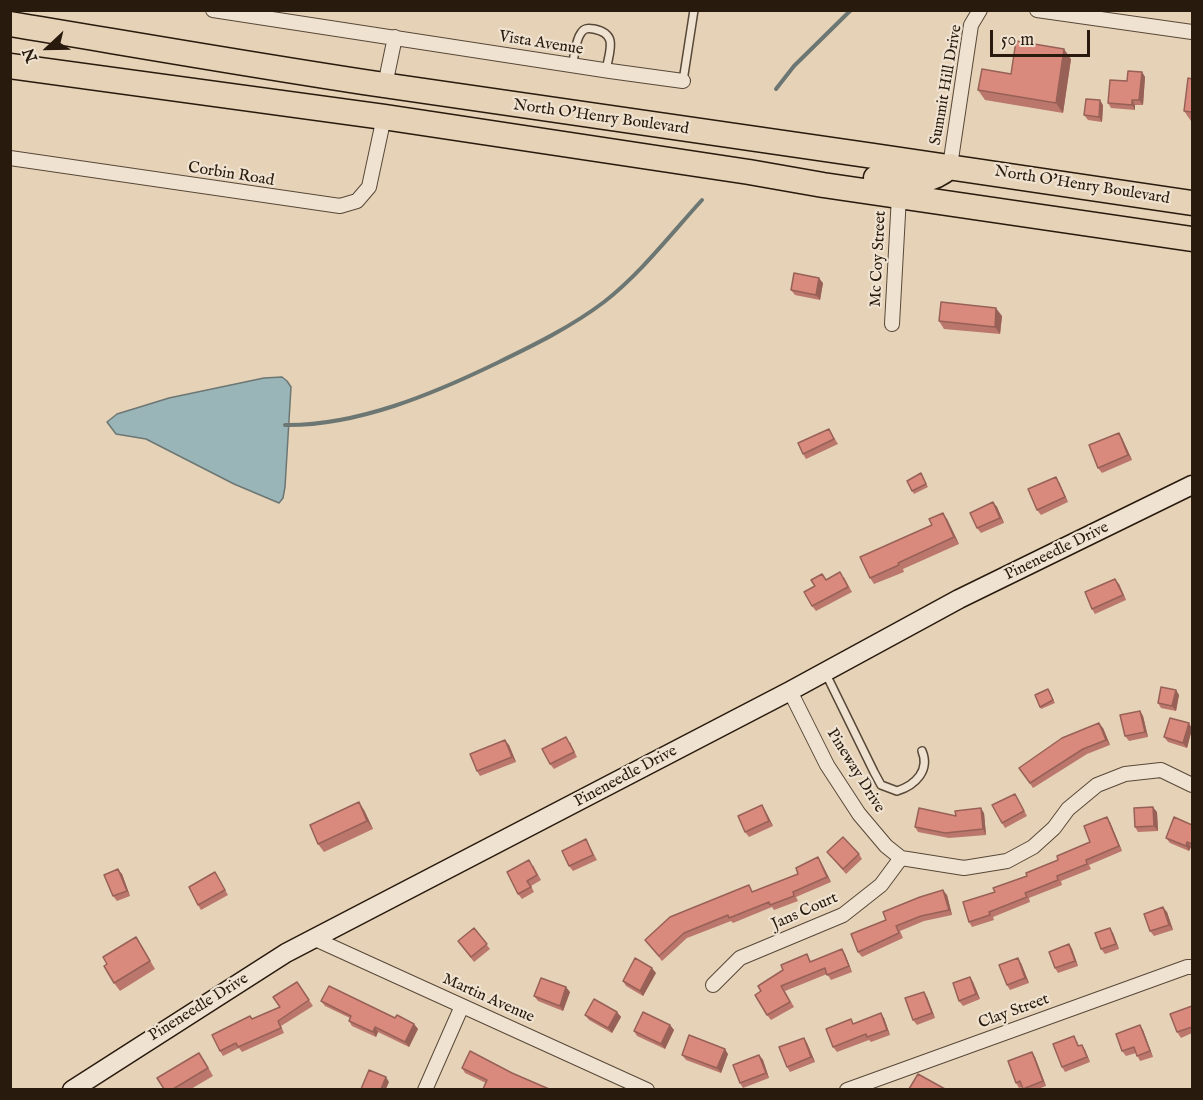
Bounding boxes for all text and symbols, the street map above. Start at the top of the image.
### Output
north arrow [18,18,78,78]
scale bar [993,18,1094,56]
street label: Summit Hill Drive [927,23,967,147]
street label: Vista Avenue [497,28,585,60]
text: 50 m [1001,29,1034,52]
text: N [19,45,43,65]
street label: North O'Henry Boulevard [512,96,690,140]
street label: Corbin Road [187,159,275,191]
street label: North O'Henry Boulevard [993,163,1171,209]
street label: Mc Coy Street [867,210,891,308]
street label: Pineneedle Drive [1002,518,1112,586]
street label: Pineway Drive [822,726,888,816]
street label: Pineneedle Drive [571,742,681,812]
street label: Jans Court [769,889,841,935]
street label: Pineneedle Drive [146,970,252,1046]
street label: Martin Avenue [439,970,537,1028]
street label: Clay Street [976,990,1052,1034]

